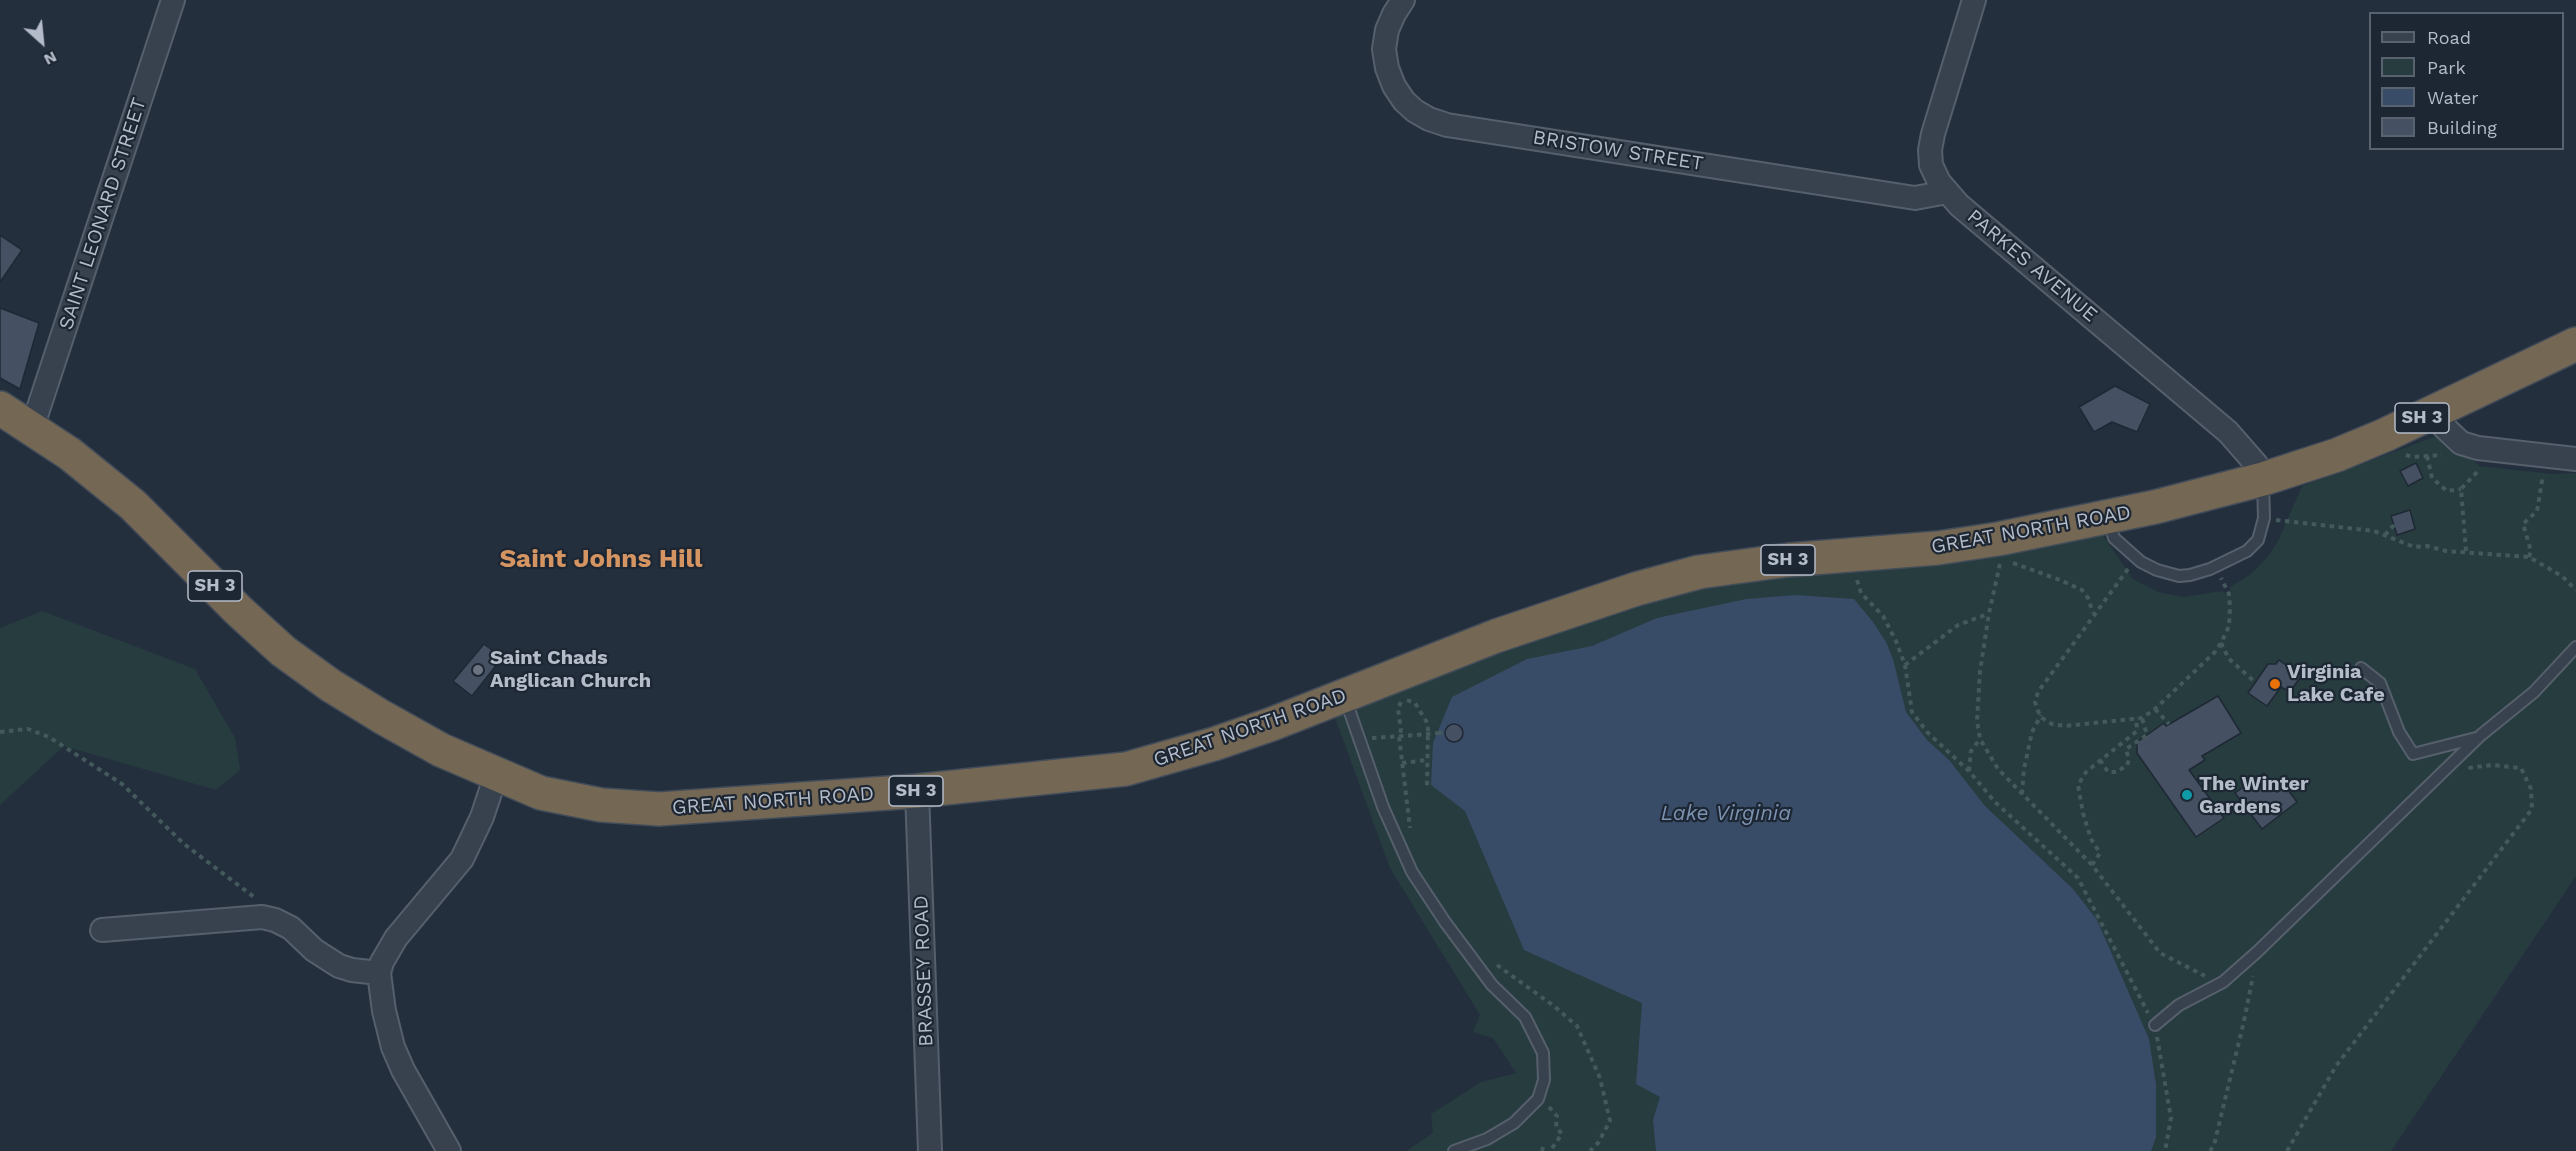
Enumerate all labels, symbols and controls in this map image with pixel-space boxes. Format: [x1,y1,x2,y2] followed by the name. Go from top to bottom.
[12,12,72,72] north arrow
[2369,12,2564,150] legend
[2427,27,2471,48] text: Road
[41,47,60,70] text: N
[2427,57,2466,78] text: Park
[2427,87,2479,108] text: Water
[54,95,152,333] street label: SAINT LEONARD STREET
[2427,117,2497,138] text: Building
[1531,126,1705,176] street label: BRISTOW STREET
[1962,205,2102,327] street label: PARKES AVENUE
[2395,403,2449,433] road number: SH 3
[1929,501,2133,559] street label: GREAT NORTH ROAD
[499,543,703,575] district label: Saint Johns Hill
[1761,545,1815,575] road number: SH 3
[188,571,242,601] road number: SH 3
[490,646,651,693] place label: Saint Chads Anglican Church
[2287,660,2385,707] place label: Virginia Lake Cafe
[471,663,485,677] marker: Saint Chads Anglican Church
[2268,677,2282,691] marker: Virginia Lake Cafe
[1150,684,1350,772] street label: GREAT NORTH ROAD
[2199,772,2309,819] place label: The Winter Gardens
[889,776,943,806] road number: SH 3
[671,782,875,820] street label: GREAT NORTH ROAD
[2180,788,2194,802] marker: The Winter Gardens
[1661,801,1791,827] water label: Lake Virginia
[909,895,939,1047] street label: BRASSEY ROAD

